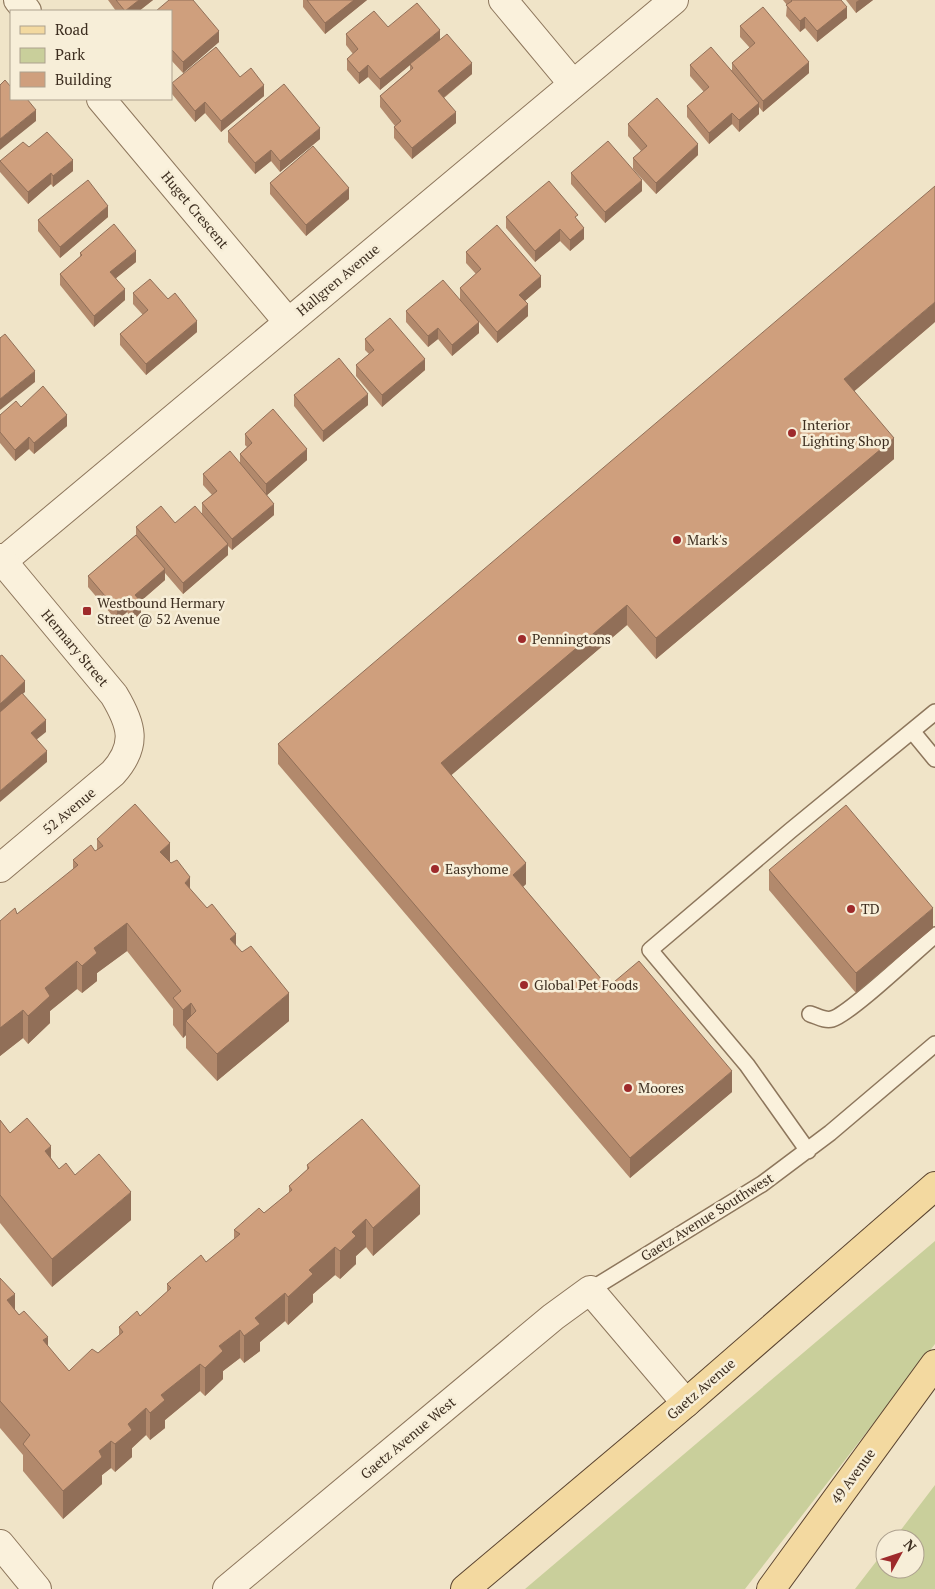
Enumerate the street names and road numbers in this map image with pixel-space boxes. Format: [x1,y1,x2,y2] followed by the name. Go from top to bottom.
[157,167,234,253] street label: Huget Crescent
[292,239,383,320] street label: Hallgren Avenue
[38,605,114,691] street label: Hermary Street
[38,783,99,838] street label: 52 Avenue
[637,1168,777,1265] street label: Gaetz Avenue Southwest
[662,1354,739,1424] street label: Gaetz Avenue
[356,1392,460,1483] street label: Gaetz Avenue West
[826,1444,879,1507] street label: 49 Avenue

